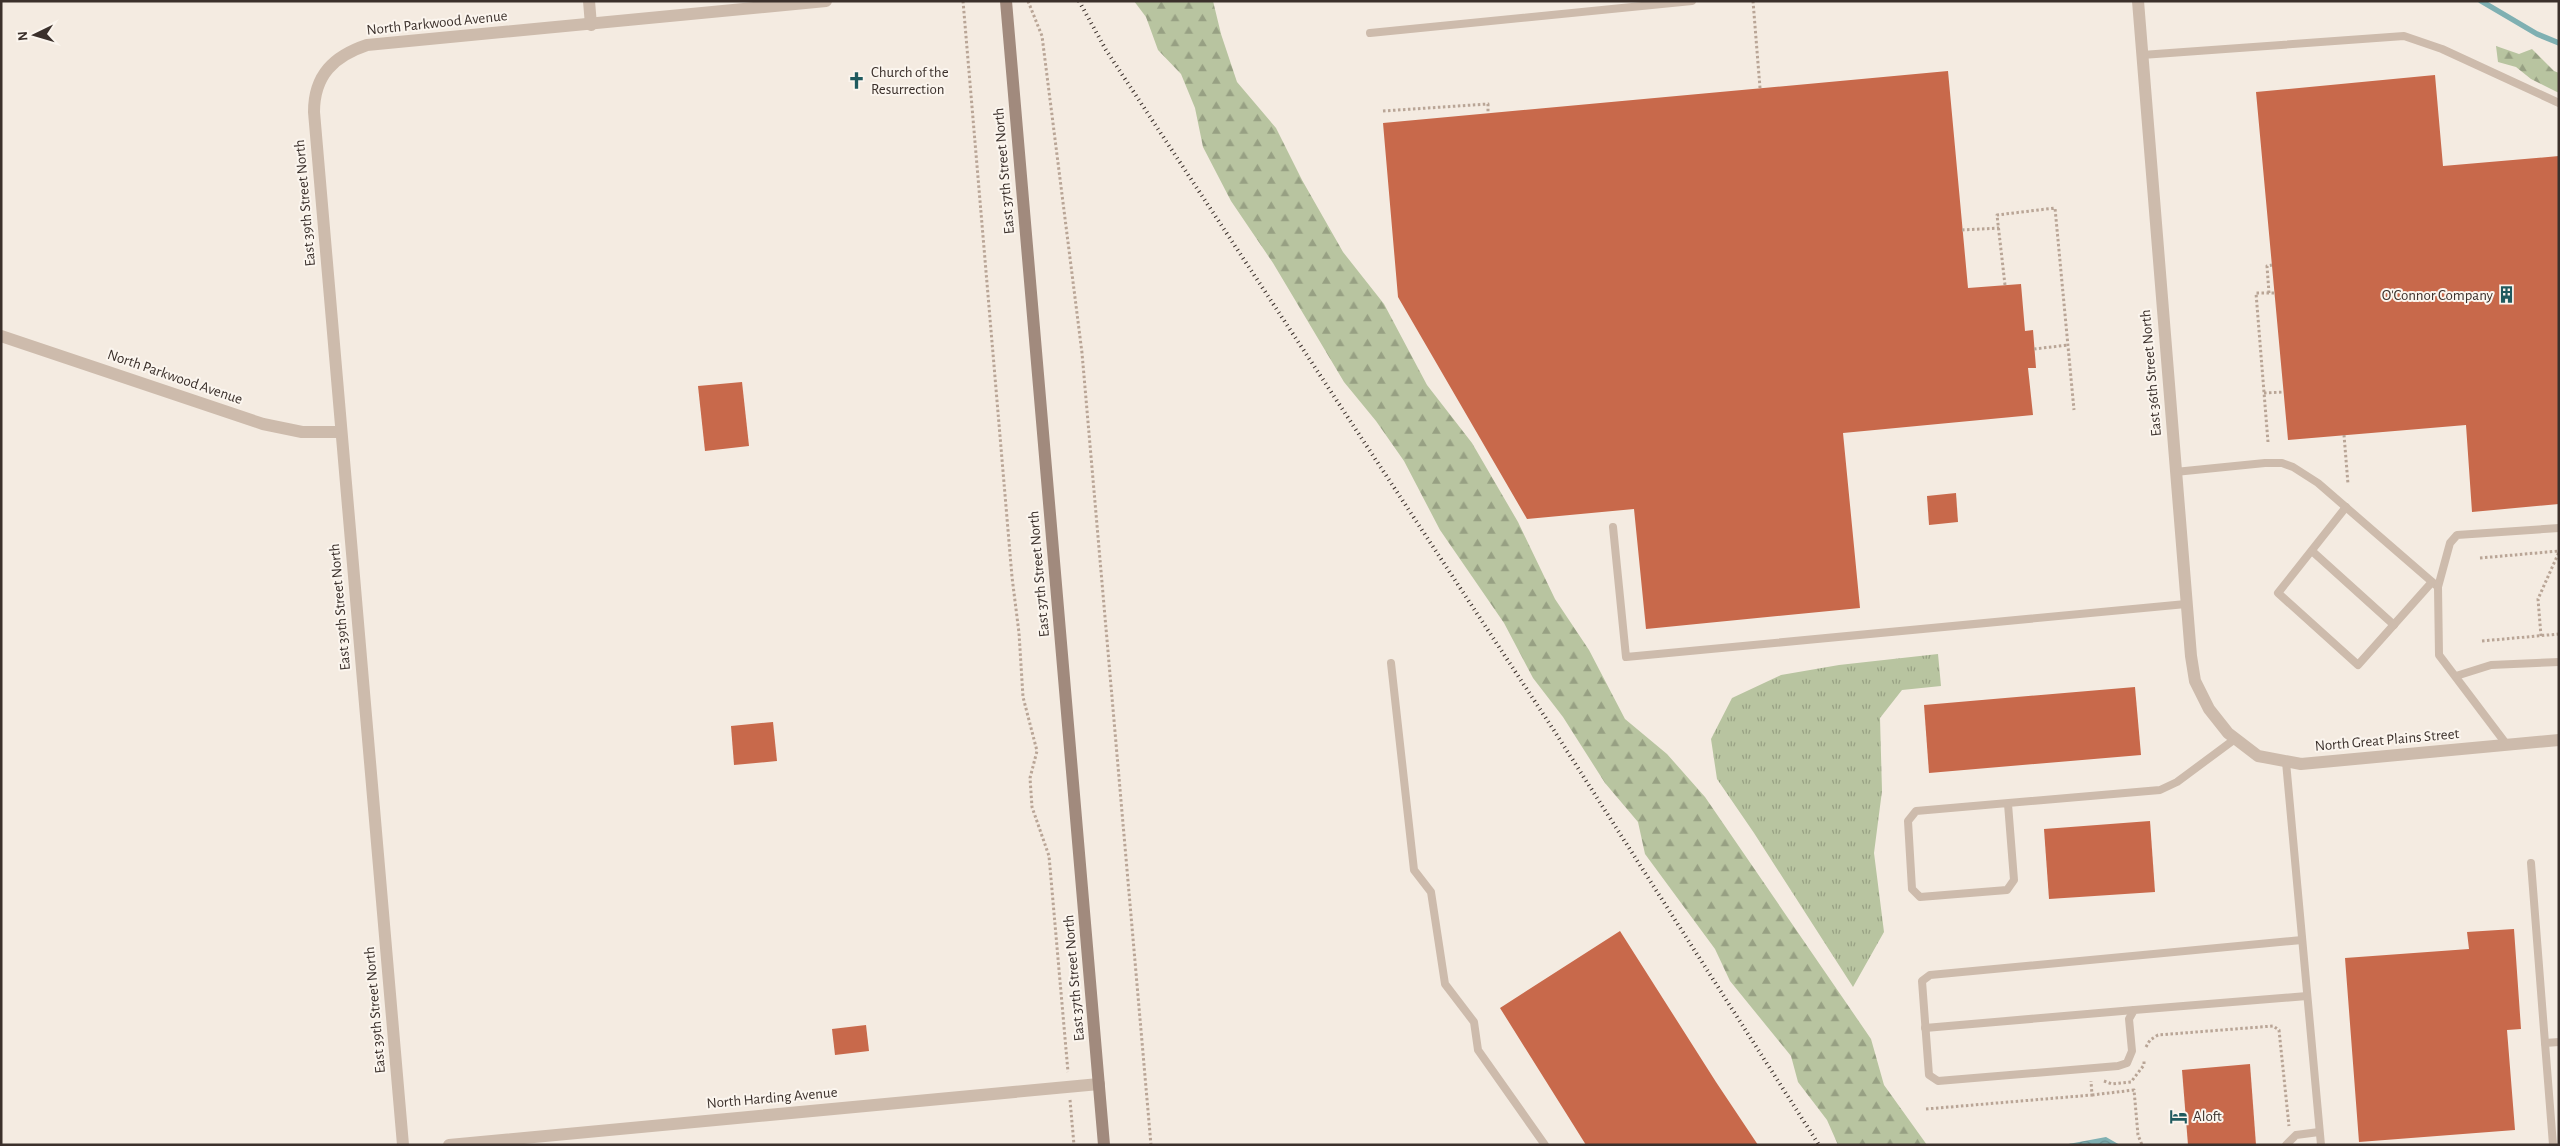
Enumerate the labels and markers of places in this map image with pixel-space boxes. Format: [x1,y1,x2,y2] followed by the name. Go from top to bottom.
[871,65,949,97] place label: Church of the Resurrection
[847,71,867,91] church icon: Church of the Resurrection
[2497,285,2517,305] building icon: O'Connor Company
[2382,288,2494,303] place label: O'Connor Company
[2169,1106,2189,1126] hotel icon: Aloft
[2193,1109,2222,1124] place label: Aloft

